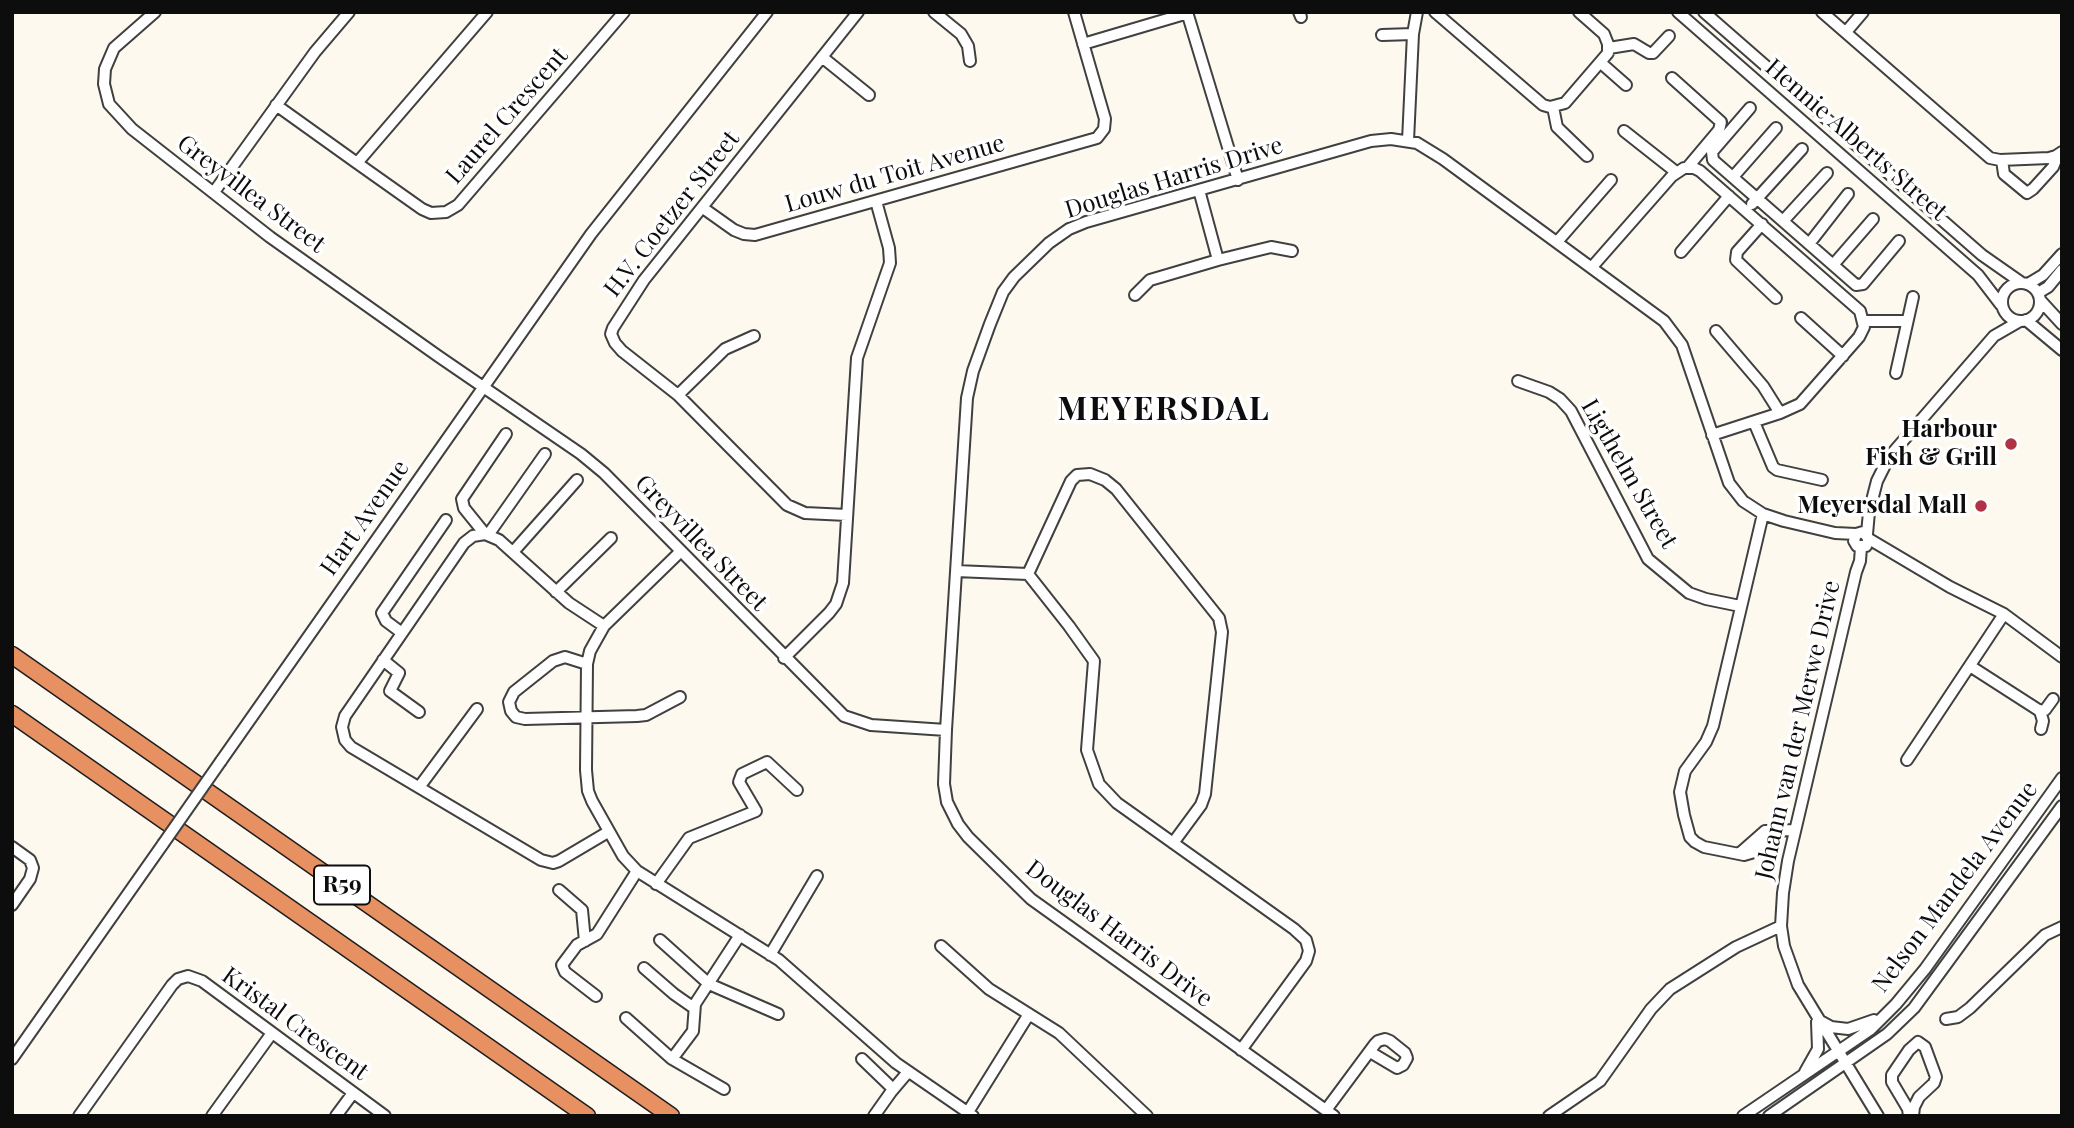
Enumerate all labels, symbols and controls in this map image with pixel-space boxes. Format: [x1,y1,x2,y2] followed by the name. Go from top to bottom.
[440,42,574,190] street label: Laurel Crescent
[1759,53,1953,227] street label: Hennie Alberts Street
[598,125,746,303] street label: H.V. Coetzer Street
[171,129,331,259] street label: Greyvillea Street
[782,129,1008,219] street label: Louw du Toit Avenue
[1062,131,1286,225] street label: Douglas Harris Drive
[1059,391,1269,429] district label: MEYERSDAL
[1575,394,1683,554] street label: Ligthelm Street
[1865,416,1997,472] place label: Harbour Fish & Grill
[2003,436,2019,452] marker: Harbour Fish & Grill
[315,455,415,581] street label: Hart Avenue
[629,469,773,617] street label: Greyvillea Street
[1798,492,1967,520] place label: Meyersdal Mall
[1973,498,1989,514] marker: Meyersdal Mall
[1750,578,1846,882] street label: Johann van der Merwe Drive
[1866,776,2044,998] street label: Nelson Mandela Avenue
[1020,854,1218,1014] street label: Douglas Harris Drive
[314,866,370,904] road number: R59
[216,961,374,1087] street label: Kristal Crescent

